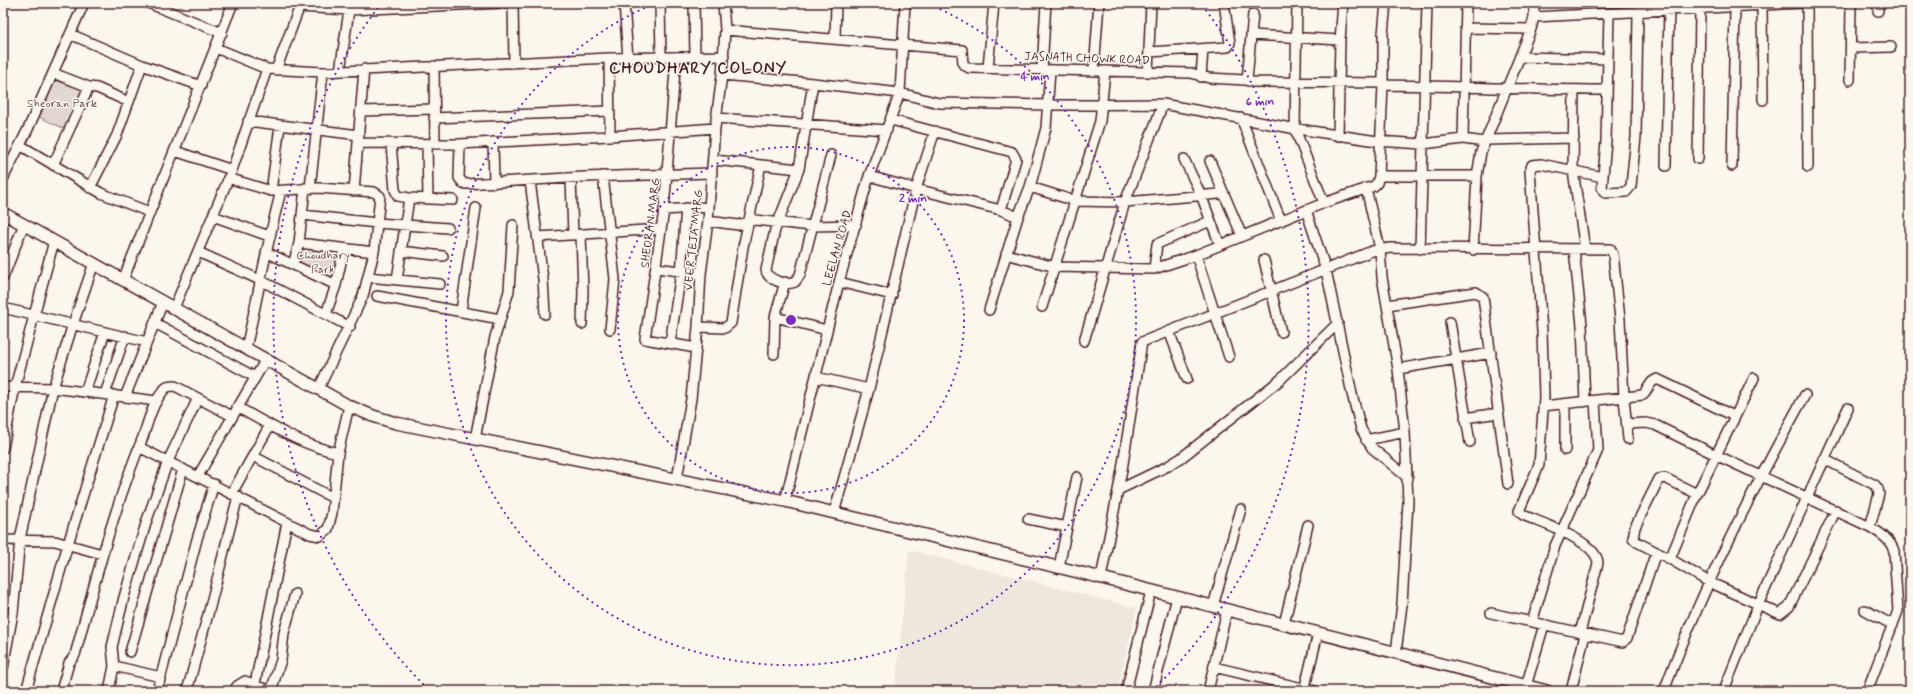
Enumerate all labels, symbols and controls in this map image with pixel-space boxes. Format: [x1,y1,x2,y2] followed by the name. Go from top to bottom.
[1024,49,1150,69] street label: JASNATH CHOWK ROAD
[609,58,787,79] district label: CHOUDHARY COLONY
[1020,69,1050,85] text: 4 min
[1246,94,1274,110] text: 6 min
[27,96,97,112] park label: Sheoran Park
[638,177,664,269] street label: SHEORAN MARG
[681,189,707,291] street label: VEER TEJA MARG
[899,191,927,207] text: 2 min
[819,208,857,288] street label: LEELAN ROAD
[296,248,350,278] park label: Choudhary Park
[784,313,798,327] centre of rings

